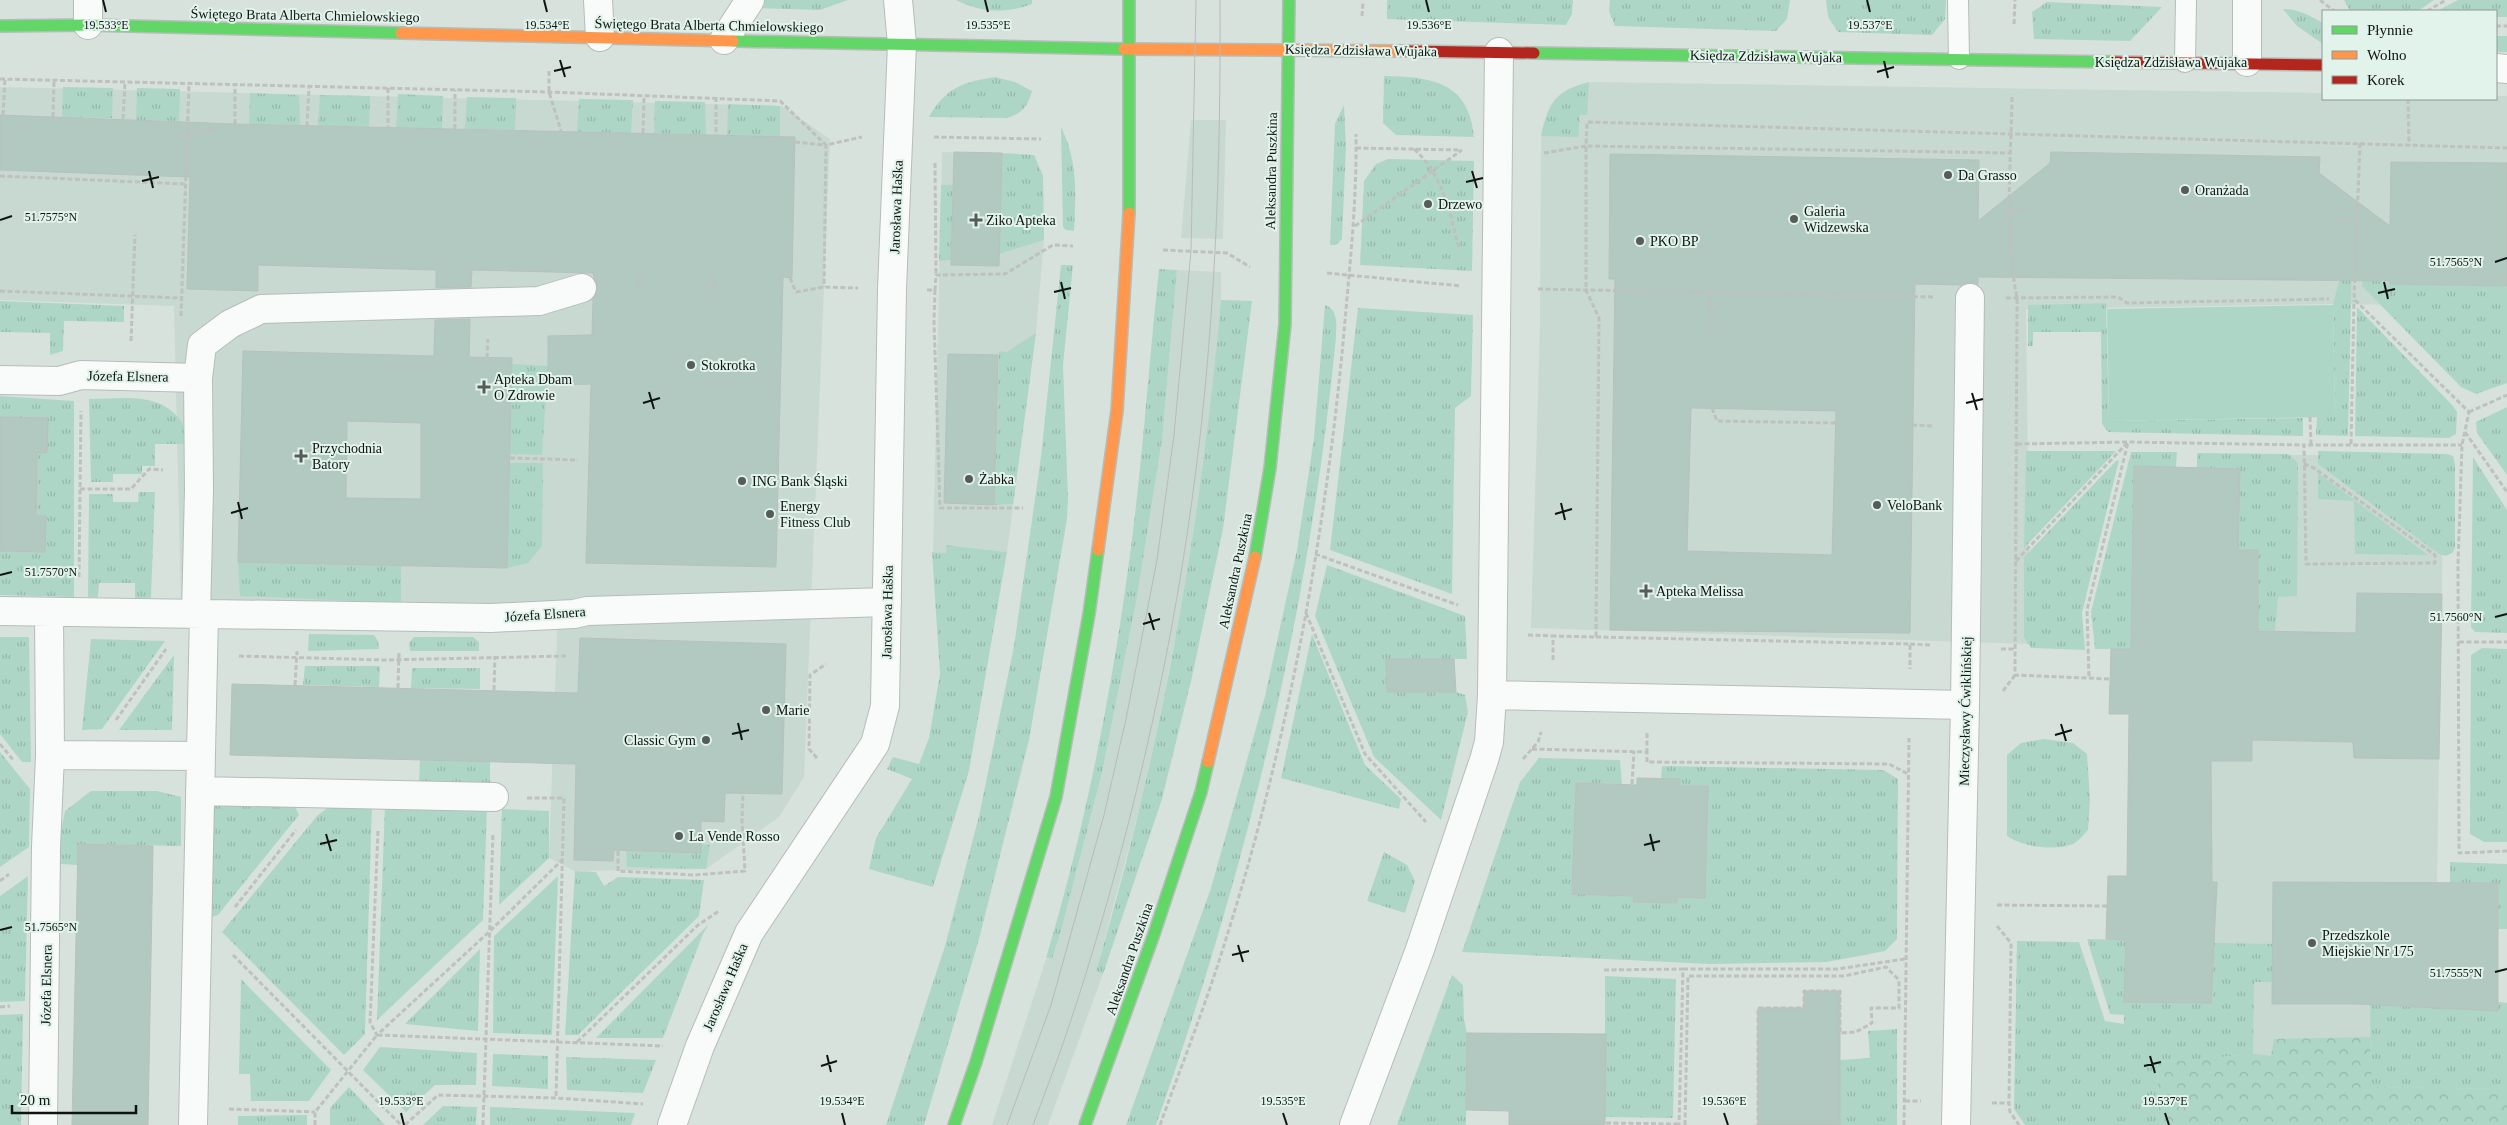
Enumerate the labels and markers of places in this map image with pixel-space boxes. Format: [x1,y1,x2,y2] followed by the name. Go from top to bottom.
[1958,168,2017,183] place label: Da Grasso
[1942,169,1954,181] marker: Da Grasso
[2195,183,2249,198] place label: Oranżada
[2179,184,2191,196] marker: Oranżada
[1438,197,1482,212] place label: Drzewo
[1422,198,1434,210] marker: Drzewo
[1804,204,1870,235] place label: Galeria Widzewska
[986,213,1056,228] place label: Ziko Apteka
[1788,213,1800,225] marker: Galeria Widzewska
[970,214,982,226] marker: Ziko Apteka
[1650,234,1699,249] place label: PKO BP
[1634,235,1646,247] marker: PKO BP
[701,358,756,373] place label: Stokrotka
[685,359,697,371] marker: Stokrotka
[494,372,572,403] place label: Apteka Dbam O Zdrowie
[478,381,490,393] marker: Apteka Dbam O Zdrowie
[312,441,383,472] place label: Przychodnia Batory
[294,449,308,463] marker: Przychodnia Batory
[979,472,1015,487] place label: Żabka
[752,473,848,489] place label: ING Bank Śląski
[963,473,975,485] marker: Żabka
[736,475,748,487] marker: ING Bank Śląski
[1887,498,1942,513] place label: VeloBank
[780,499,850,530] place label: Energy Fitness Club
[1871,499,1883,511] marker: VeloBank
[764,508,776,520] marker: Energy Fitness Club
[1656,584,1744,599] place label: Apteka Melissa
[1640,585,1652,597] marker: Apteka Melissa
[776,703,809,718] place label: Marie
[760,704,772,716] marker: Marie
[624,733,696,748] place label: Classic Gym
[700,734,712,746] marker: Classic Gym
[689,829,780,844] place label: La Vende Rosso
[673,830,685,842] marker: La Vende Rosso
[2322,928,2414,959] place label: Przedszkole Miejskie Nr 175
[2306,937,2318,949] marker: Przedszkole Miejskie Nr 175

